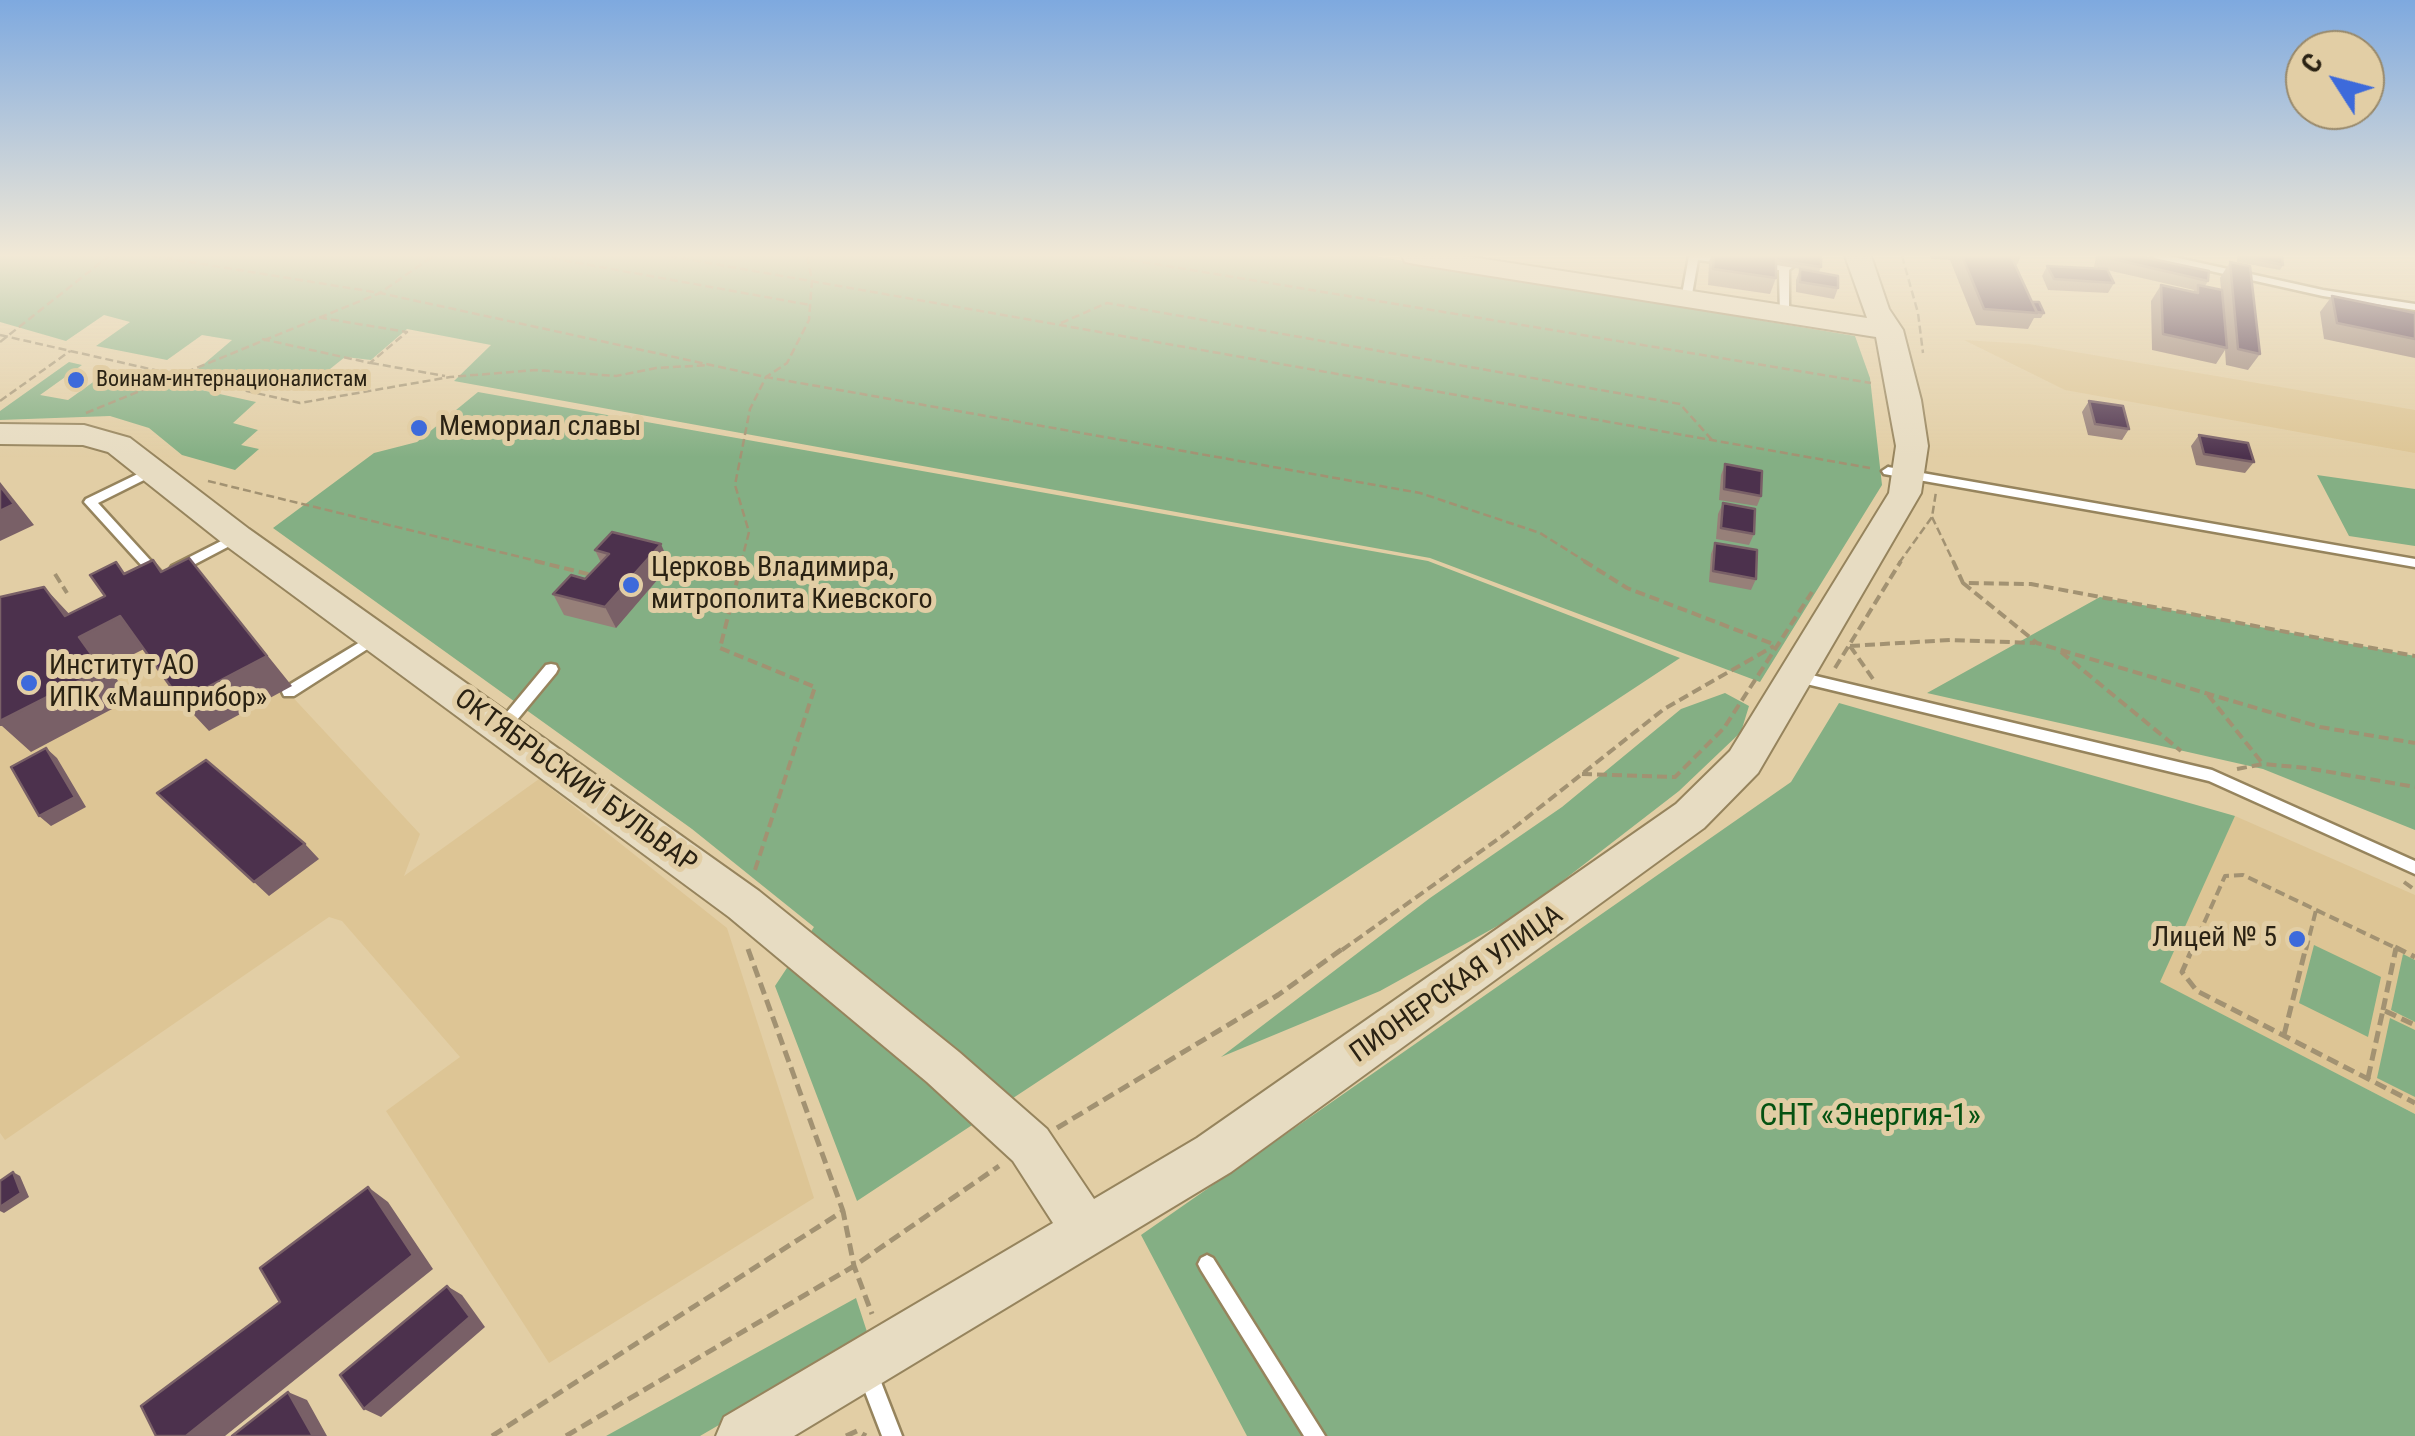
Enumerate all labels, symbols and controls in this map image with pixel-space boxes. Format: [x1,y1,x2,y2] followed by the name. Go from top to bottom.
[2285,30,2385,130] north arrow
[2294,47,2330,79] text: С
[96,367,367,393] place label: Воинам-интернационалистам
[65,369,87,391] marker: Воинам-интернационалистам
[439,411,641,445] place label: Мемориал славы
[408,417,430,439] marker: Мемориал славы
[651,552,932,618] place label: Церковь Владимира, митрополита Киевского
[620,574,642,596] marker: Церковь Владимира, митрополита Киевского
[49,650,267,716] place label: Институт АО ИПК «Машприбор»
[18,672,40,694] marker: Институт АО ИПК «Машприбор»
[447,683,703,881] street label: ОКТЯБРЬСКИЙ БУЛЬВАР
[1344,899,1570,1071] street label: ПИОНЕРСКАЯ УЛИЦА
[2152,922,2277,956] place label: Лицей № 5
[2286,928,2308,950] marker: Лицей № 5
[1759,1098,1981,1136] park label: СНТ «Энергия-1»

